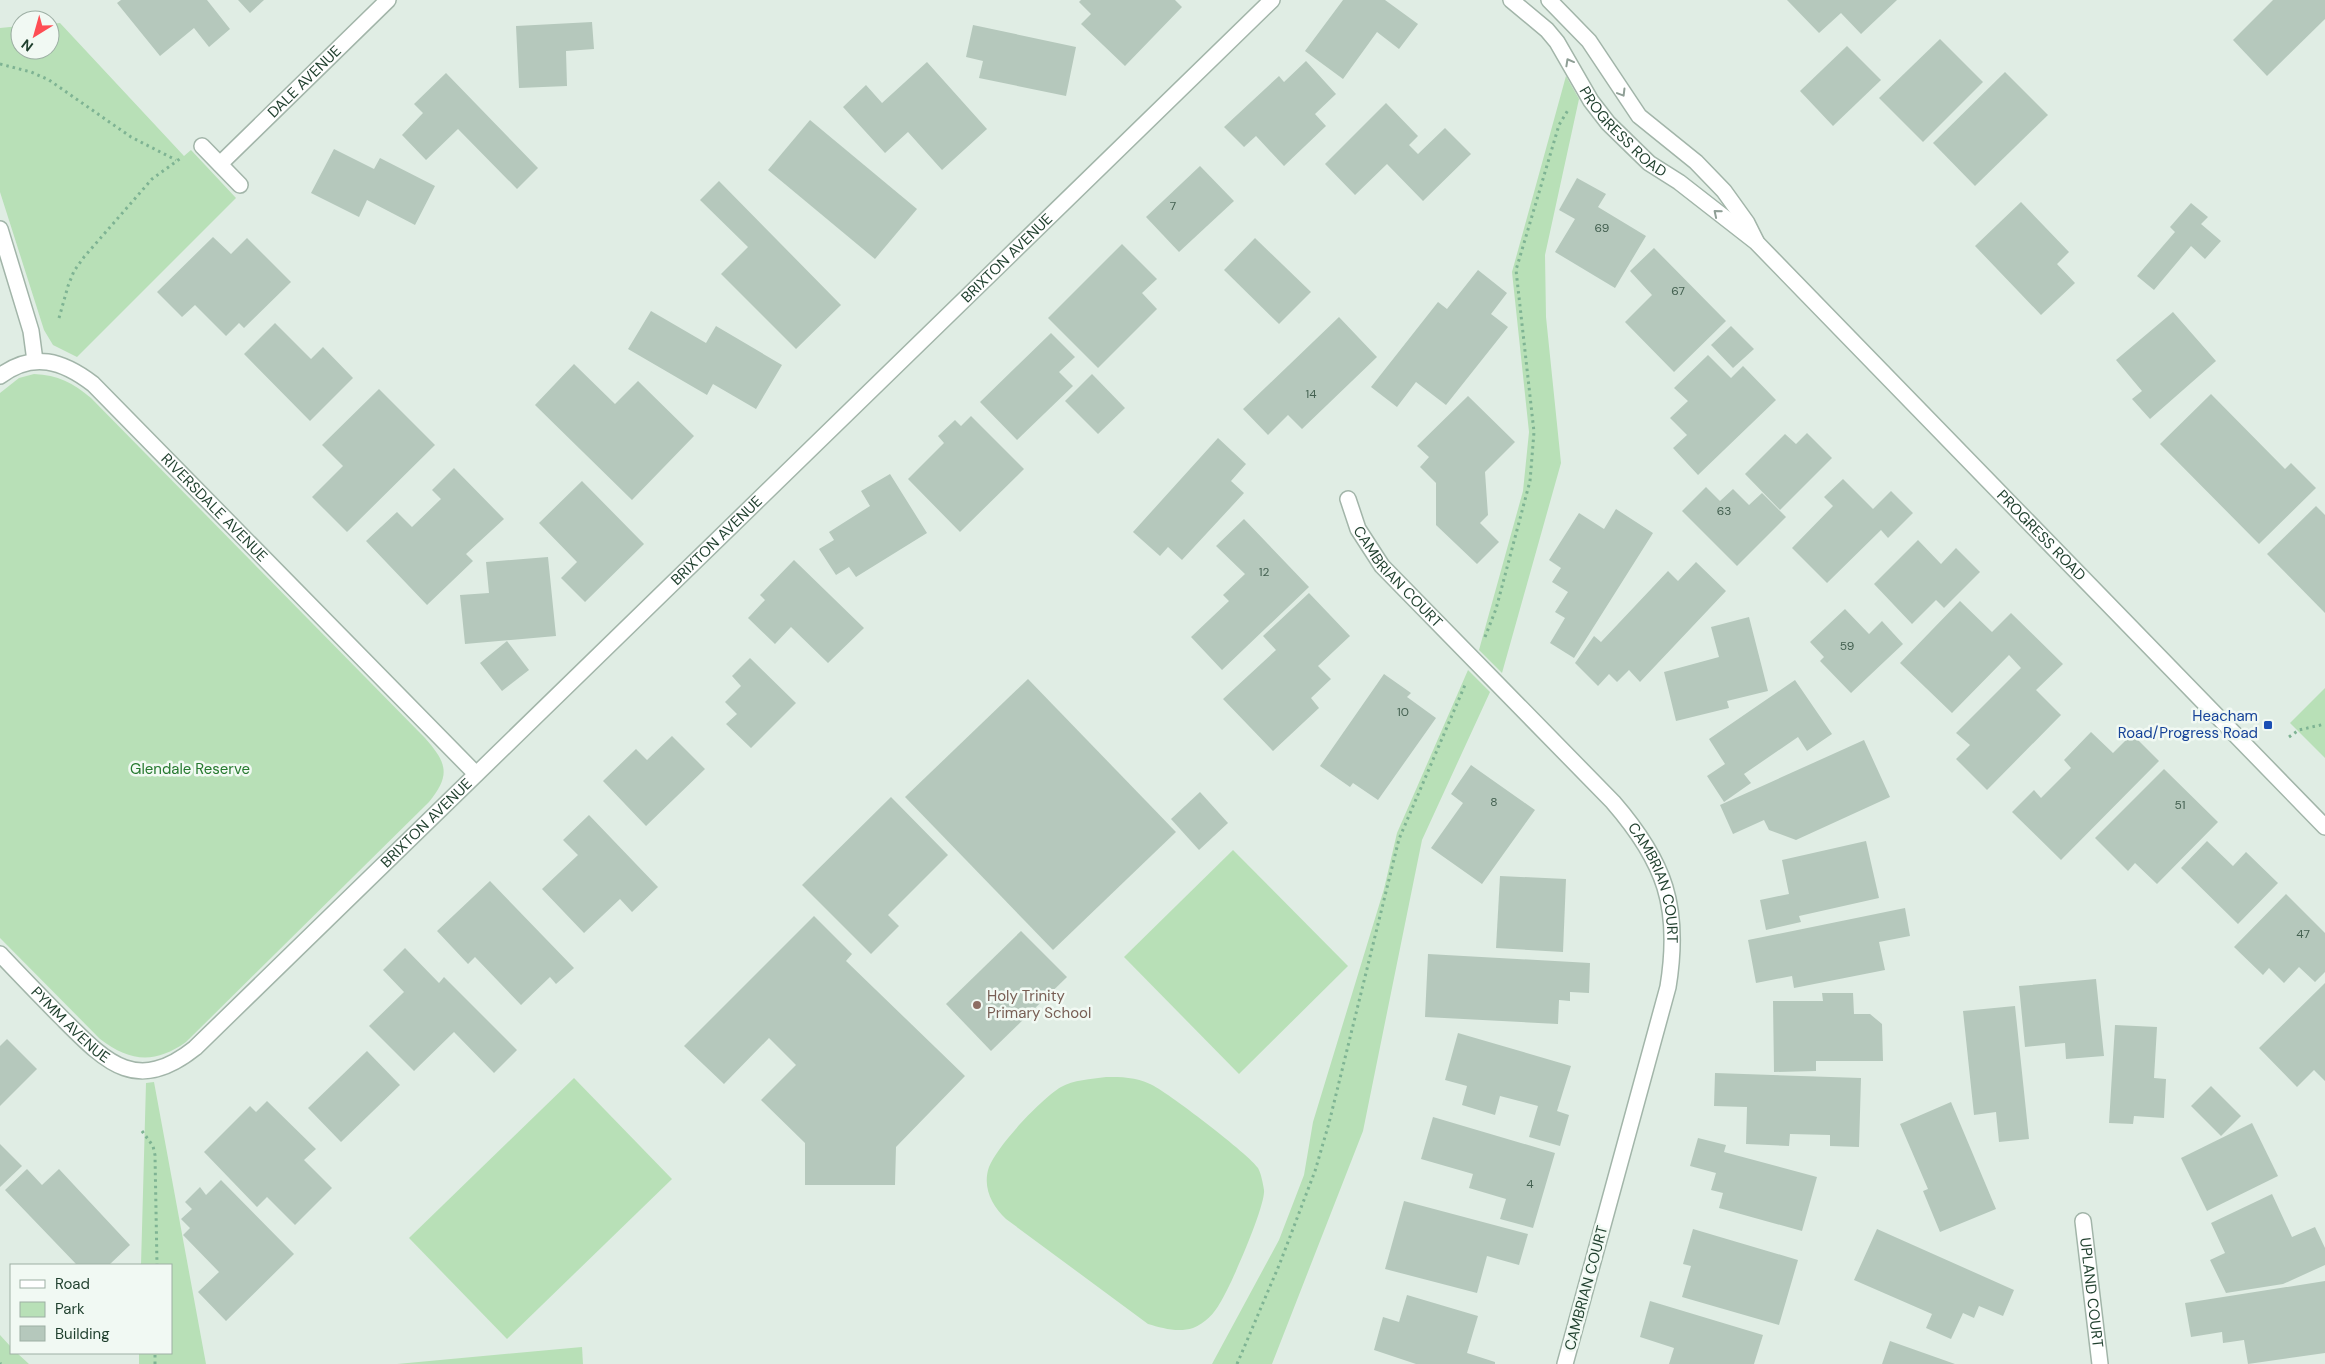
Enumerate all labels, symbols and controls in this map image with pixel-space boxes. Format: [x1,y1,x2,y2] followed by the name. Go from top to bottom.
[10,10,60,60] north arrow
[18,35,37,56] text: N
[263,41,346,122] street label: DALE AVENUE
[1565,58,1575,67] one-way arrow
[1575,83,1670,182] street label: PROGRESS ROAD
[1616,87,1626,96] one-way arrow
[1170,198,1176,214] house number: 7
[957,209,1057,307] street label: BRIXTON AVENUE
[1714,210,1723,219] one-way arrow
[1595,220,1609,236] house number: 69
[1671,283,1685,299] house number: 67
[1305,386,1317,402] house number: 14
[157,449,272,566] street label: RIVERSDALE AVENUE
[1992,486,2090,585] street label: PROGRESS ROAD
[667,491,767,590] street label: BRIXTON AVENUE
[1717,503,1731,519] house number: 63
[1349,522,1447,632] street label: CAMBRIAN COURT
[1259,564,1269,580] house number: 12
[1840,638,1854,654] house number: 59
[1397,704,1409,720] house number: 10
[2118,706,2258,743] place label: Heacham Road/Progress Road
[2262,719,2274,731] marker: Heacham Road/Progress Road
[130,759,250,779] park label: Glendale Reserve
[376,774,476,872] street label: BRIXTON AVENUE
[1490,794,1498,810] house number: 8
[2174,797,2186,813] house number: 51
[1623,818,1682,943] street label: CAMBRIAN COURT
[2296,926,2310,942] house number: 47
[27,982,114,1068] street label: PYMM AVENUE
[987,986,1091,1023] place label: Holy Trinity Primary School
[971,999,983,1011] marker: Holy Trinity Primary School
[1526,1176,1534,1192] house number: 4
[1560,1223,1612,1353] street label: CAMBRIAN COURT
[2075,1236,2108,1349] street label: UPLAND COURT
[10,1264,172,1354] legend
[55,1274,90,1294] text: Road
[55,1299,85,1319] text: Park
[55,1324,110,1344] text: Building

